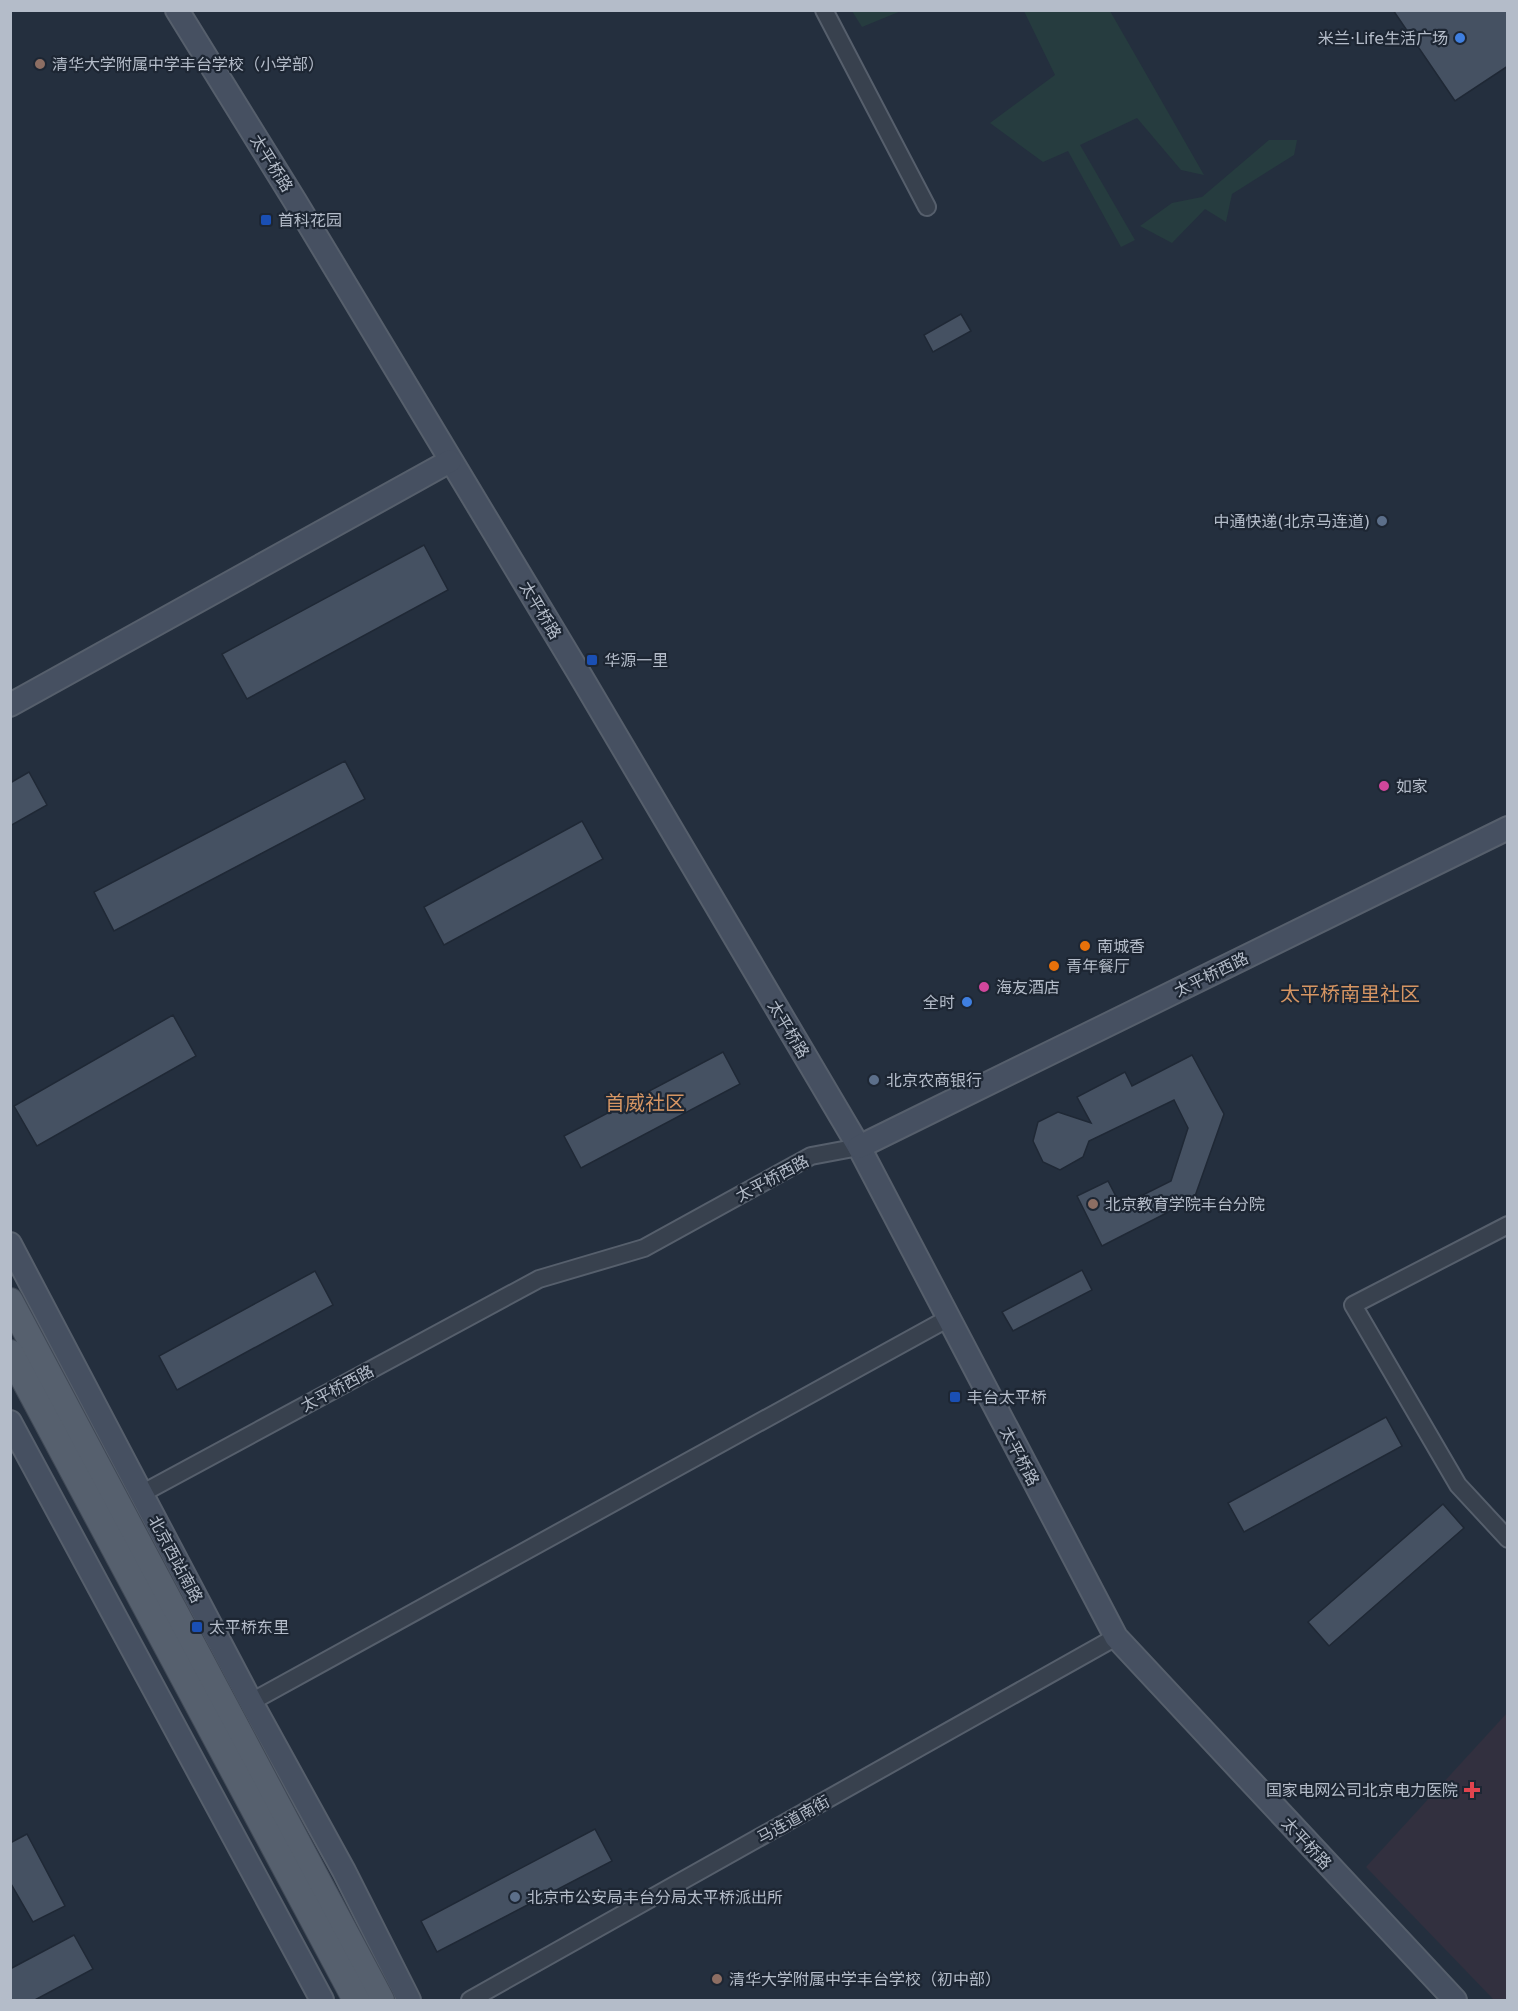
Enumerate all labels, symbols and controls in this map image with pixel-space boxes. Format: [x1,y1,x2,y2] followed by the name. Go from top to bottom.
[1318,29,1448,48] place label: 米兰·Life生活广场
[1453,31,1467,45] marker: 米兰·Life生活广场
[52,55,324,74] place label: 清华大学附属中学丰台学校（小学部）
[33,57,47,71] marker: 清华大学附属中学丰台学校（小学部）
[247,131,297,195] street label: 太平桥路
[278,211,342,230] place label: 首科花园
[259,213,273,227] marker: 首科花园
[1214,512,1370,531] place label: 中通快递(北京马连道)
[1375,514,1389,528] marker: 中通快递(北京马连道)
[516,578,565,643] street label: 太平桥路
[604,651,668,670] place label: 华源一里
[585,653,599,667] marker: 华源一里
[1396,777,1428,796] place label: 如家
[1377,779,1391,793] marker: 如家
[1097,937,1145,956] place label: 南城香
[1078,939,1092,953] marker: 南城香
[1171,948,1251,1001] street label: 太平桥西路
[1066,957,1130,976] place label: 青年餐厅
[1047,959,1061,973] marker: 青年餐厅
[996,978,1060,997] place label: 海友酒店
[977,980,991,994] marker: 海友酒店
[1280,982,1420,1006] district label: 太平桥南里社区
[923,993,955,1012] place label: 全时
[960,995,974,1009] marker: 全时
[764,997,813,1062] street label: 太平桥路
[886,1071,982,1090] place label: 北京农商银行
[867,1073,881,1087] marker: 北京农商银行
[605,1091,685,1115] district label: 首威社区
[732,1151,812,1206] street label: 太平桥西路
[1105,1195,1265,1214] place label: 北京教育学院丰台分院
[1086,1197,1100,1211] marker: 北京教育学院丰台分院
[297,1361,377,1416] street label: 太平桥西路
[967,1388,1047,1407] place label: 丰台太平桥
[948,1390,962,1404] marker: 丰台太平桥
[996,1424,1043,1489] street label: 太平桥路
[145,1512,206,1606] street label: 北京西站南路
[209,1618,289,1637] place label: 太平桥东里
[190,1620,204,1634] marker: 太平桥东里
[1266,1781,1458,1800] place label: 国家电网公司北京电力医院
[1463,1781,1481,1799] marker: 国家电网公司北京电力医院
[754,1792,833,1847] street label: 马连道南街
[1278,1813,1335,1873] street label: 太平桥路
[527,1888,783,1907] place label: 北京市公安局丰台分局太平桥派出所
[508,1890,522,1904] marker: 北京市公安局丰台分局太平桥派出所
[729,1970,1001,1989] place label: 清华大学附属中学丰台学校（初中部）
[710,1972,724,1986] marker: 清华大学附属中学丰台学校（初中部）

